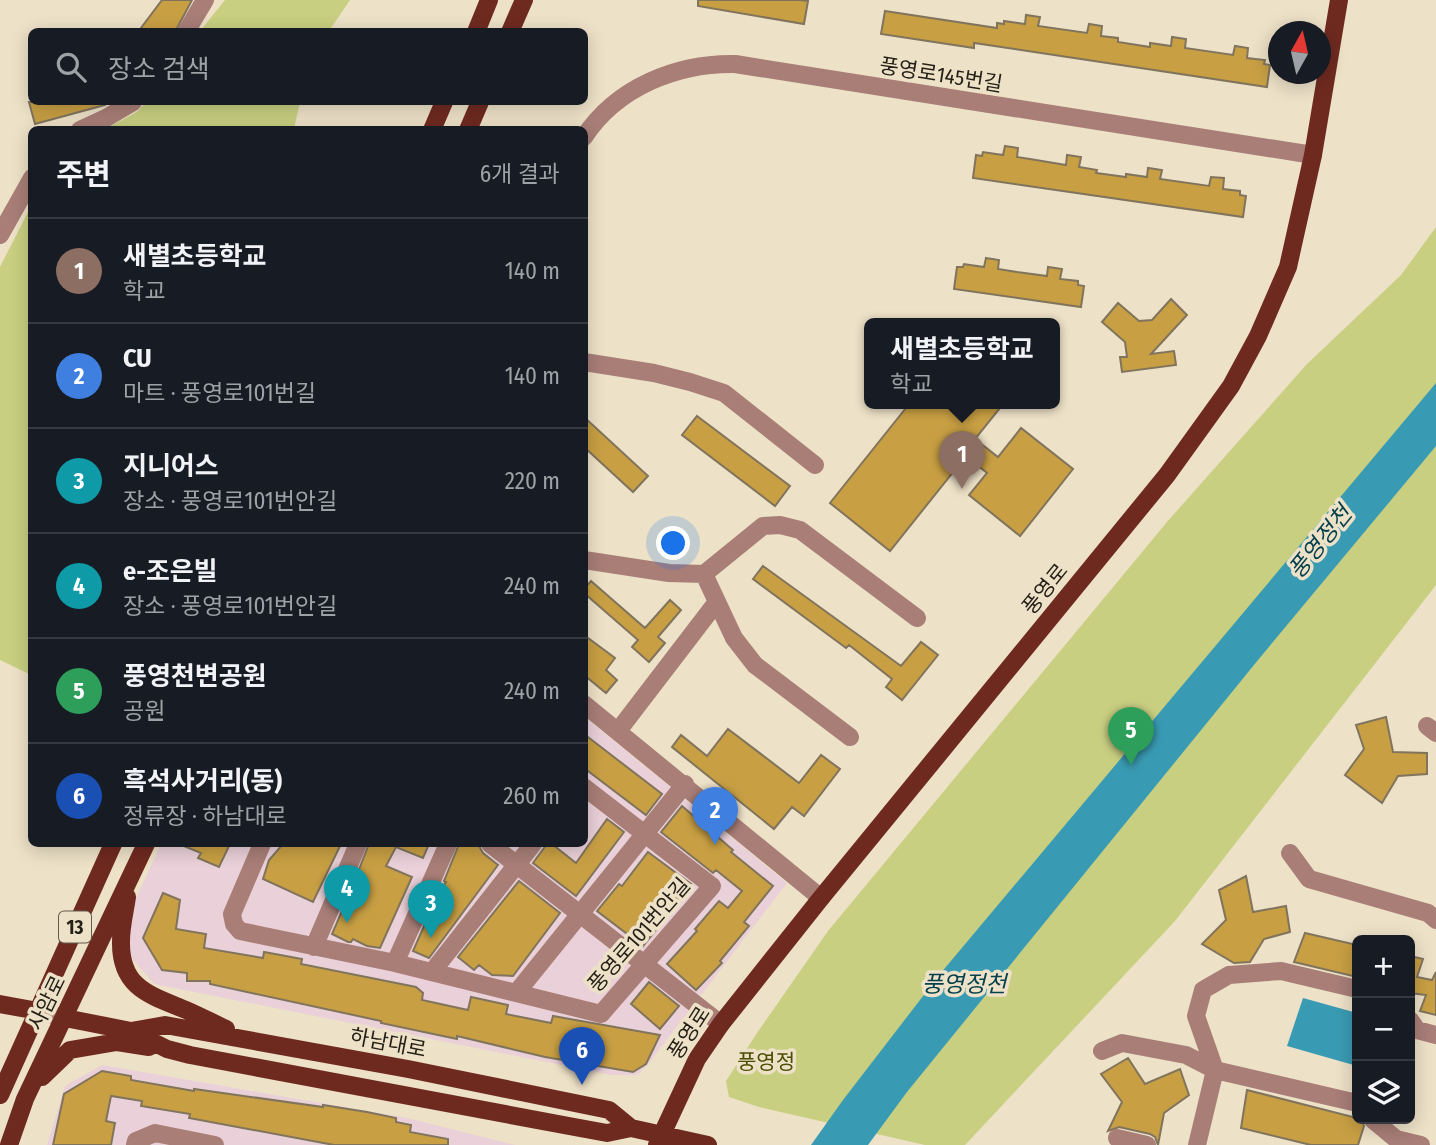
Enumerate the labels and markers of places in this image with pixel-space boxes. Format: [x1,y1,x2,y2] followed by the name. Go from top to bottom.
[939,431,985,489] pin: 1
[1108,707,1154,765] pin: 5
[692,787,738,845] pin: 2
[324,865,370,923] pin: 4
[408,880,454,938] pin: 3
[559,1027,605,1085] pin: 6

